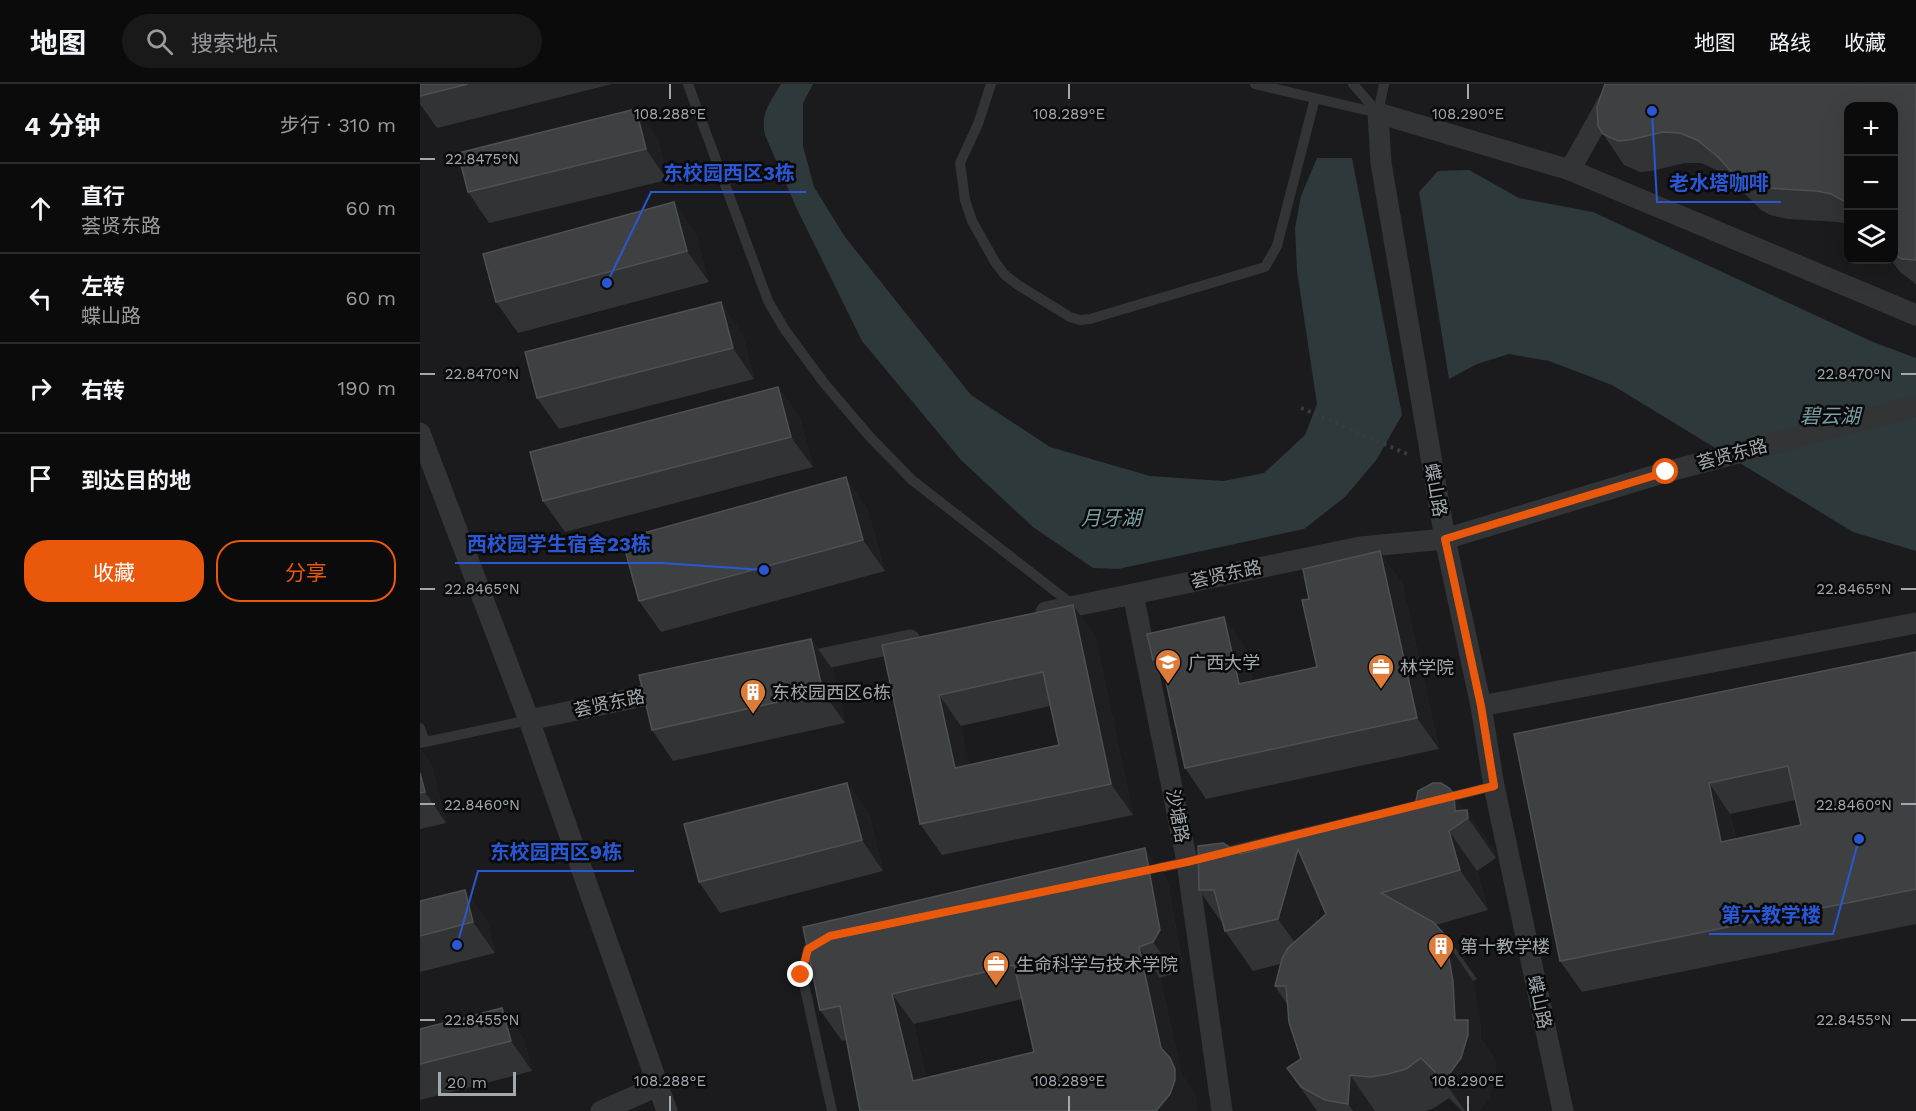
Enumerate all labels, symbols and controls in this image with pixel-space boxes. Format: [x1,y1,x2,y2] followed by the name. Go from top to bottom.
[122,14,542,68] search box
[143,25,176,58] icon: search
[30,27,86,60] text: 地图
[1694,30,1736,55] text: 地图
[1769,30,1811,55] text: 路线
[1844,30,1886,55] text: 收藏
[191,31,279,56] text: 搜索地点
[1844,102,1898,264] map controls
[1844,102,1898,156] button: +
[634,105,706,123] text: 108.288°E
[1033,105,1105,123] text: 108.289°E
[1432,105,1504,123] text: 108.290°E
[24,111,100,141] text: 4 分钟
[280,113,396,137] text: 步行 · 310 m
[445,150,519,168] text: 22.8475°N
[651,154,806,192] callout: 东校园西区3栋
[1844,156,1898,210] button: −
[663,161,795,185] text: 东校园西区3栋
[1657,164,1781,202] callout: 老水塔咖啡
[1669,171,1769,195] text: 老水塔咖啡
[81,184,125,209] text: 直行
[24,192,57,225] icon: ahead
[346,196,396,220] text: 60 m
[1844,210,1898,264] button: layers
[81,214,161,238] text: 荟贤东路
[81,274,125,299] text: 左转
[24,282,57,315] icon: left
[346,286,396,310] text: 60 m
[81,304,141,328] text: 蝶山路
[445,365,519,383] text: 22.8470°N
[1817,365,1891,383] text: 22.8470°N
[24,372,57,405] icon: right
[338,376,396,400] text: 190 m
[81,378,125,403] text: 右转
[1800,404,1863,428] water label: 碧云湖
[1695,435,1769,473] street label: 荟贤东路
[1652,458,1678,484] route start
[24,462,57,495] icon: arrive
[1421,462,1451,518] street label: 蝶山路
[81,468,191,493] text: 到达目的地
[1081,506,1144,530] water label: 月牙湖
[455,525,662,563] callout: 西校园学生宿舍23栋
[467,532,651,556] text: 西校园学生宿舍23栋
[24,540,204,602] button: 收藏
[216,540,396,602] button: 分享
[1189,556,1263,592] street label: 荟贤东路
[444,580,520,598] text: 22.8465°N
[1816,580,1892,598] text: 22.8465°N
[1153,647,1183,685] school or university icon: 广西大学
[1188,652,1260,673] place label: 广西大学
[1366,652,1396,690] office icon: 林学院
[1400,657,1454,678] place label: 林学院
[738,677,768,715] building icon: 东校园西区6栋
[772,682,891,703] place label: 东校园西区6栋
[572,685,646,721] street label: 荟贤东路
[1163,787,1193,845] street label: 沙塘路
[444,796,520,814] text: 22.8460°N
[1816,796,1892,814] text: 22.8460°N
[478,833,634,871] callout: 东校园西区9栋
[490,840,622,864] text: 东校园西区9栋
[1709,896,1833,934] callout: 第六教学楼
[1721,903,1821,927] text: 第六教学楼
[1426,931,1456,969] building icon: 第十教学楼
[1460,936,1550,957] place label: 第十教学楼
[981,949,1011,987] office icon: 生命科学与技术学院
[1016,954,1178,975] place label: 生命科学与技术学院
[787,961,813,987] route end
[1524,973,1556,1031] street label: 蝶山路
[444,1011,520,1029] text: 22.8455°N
[1816,1011,1892,1029] text: 22.8455°N
[438,1069,516,1096] scale bar
[634,1072,706,1090] text: 108.288°E
[1033,1072,1105,1090] text: 108.289°E
[1432,1072,1504,1090] text: 108.290°E
[447,1073,487,1092] text: 20 m

